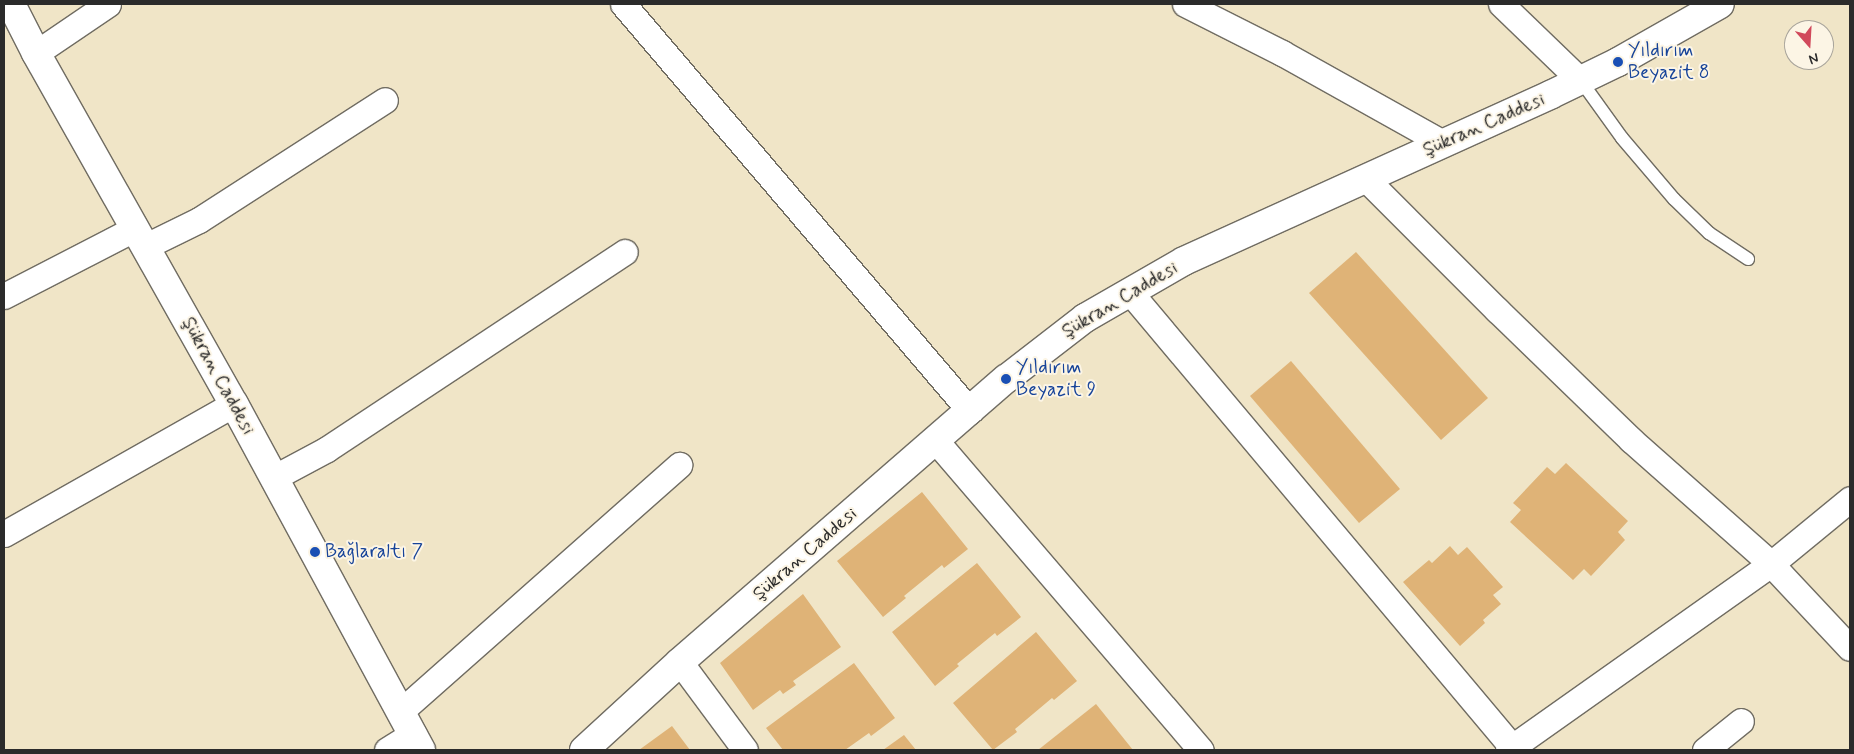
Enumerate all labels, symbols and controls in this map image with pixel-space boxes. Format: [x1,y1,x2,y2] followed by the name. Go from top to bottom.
[1784,20,1834,70] north arrow
[1628,40,1709,84] place label: Yıldırım Beyazit 8
[1806,48,1821,68] text: N
[1612,56,1624,68] marker: Yıldırım Beyazit 8
[1420,88,1548,162] street label: Şükran Caddesi
[1058,257,1182,343] street label: Şükran Caddesi
[176,313,260,439] street label: Şükran Caddesi
[1016,357,1096,401] place label: Yıldırım Beyazit 9
[1000,373,1012,385] marker: Yıldırım Beyazit 9
[748,502,862,606] street label: Şükran Caddesi
[325,541,423,563] place label: Bağlaraltı 7
[309,546,321,558] marker: Bağlaraltı 7

